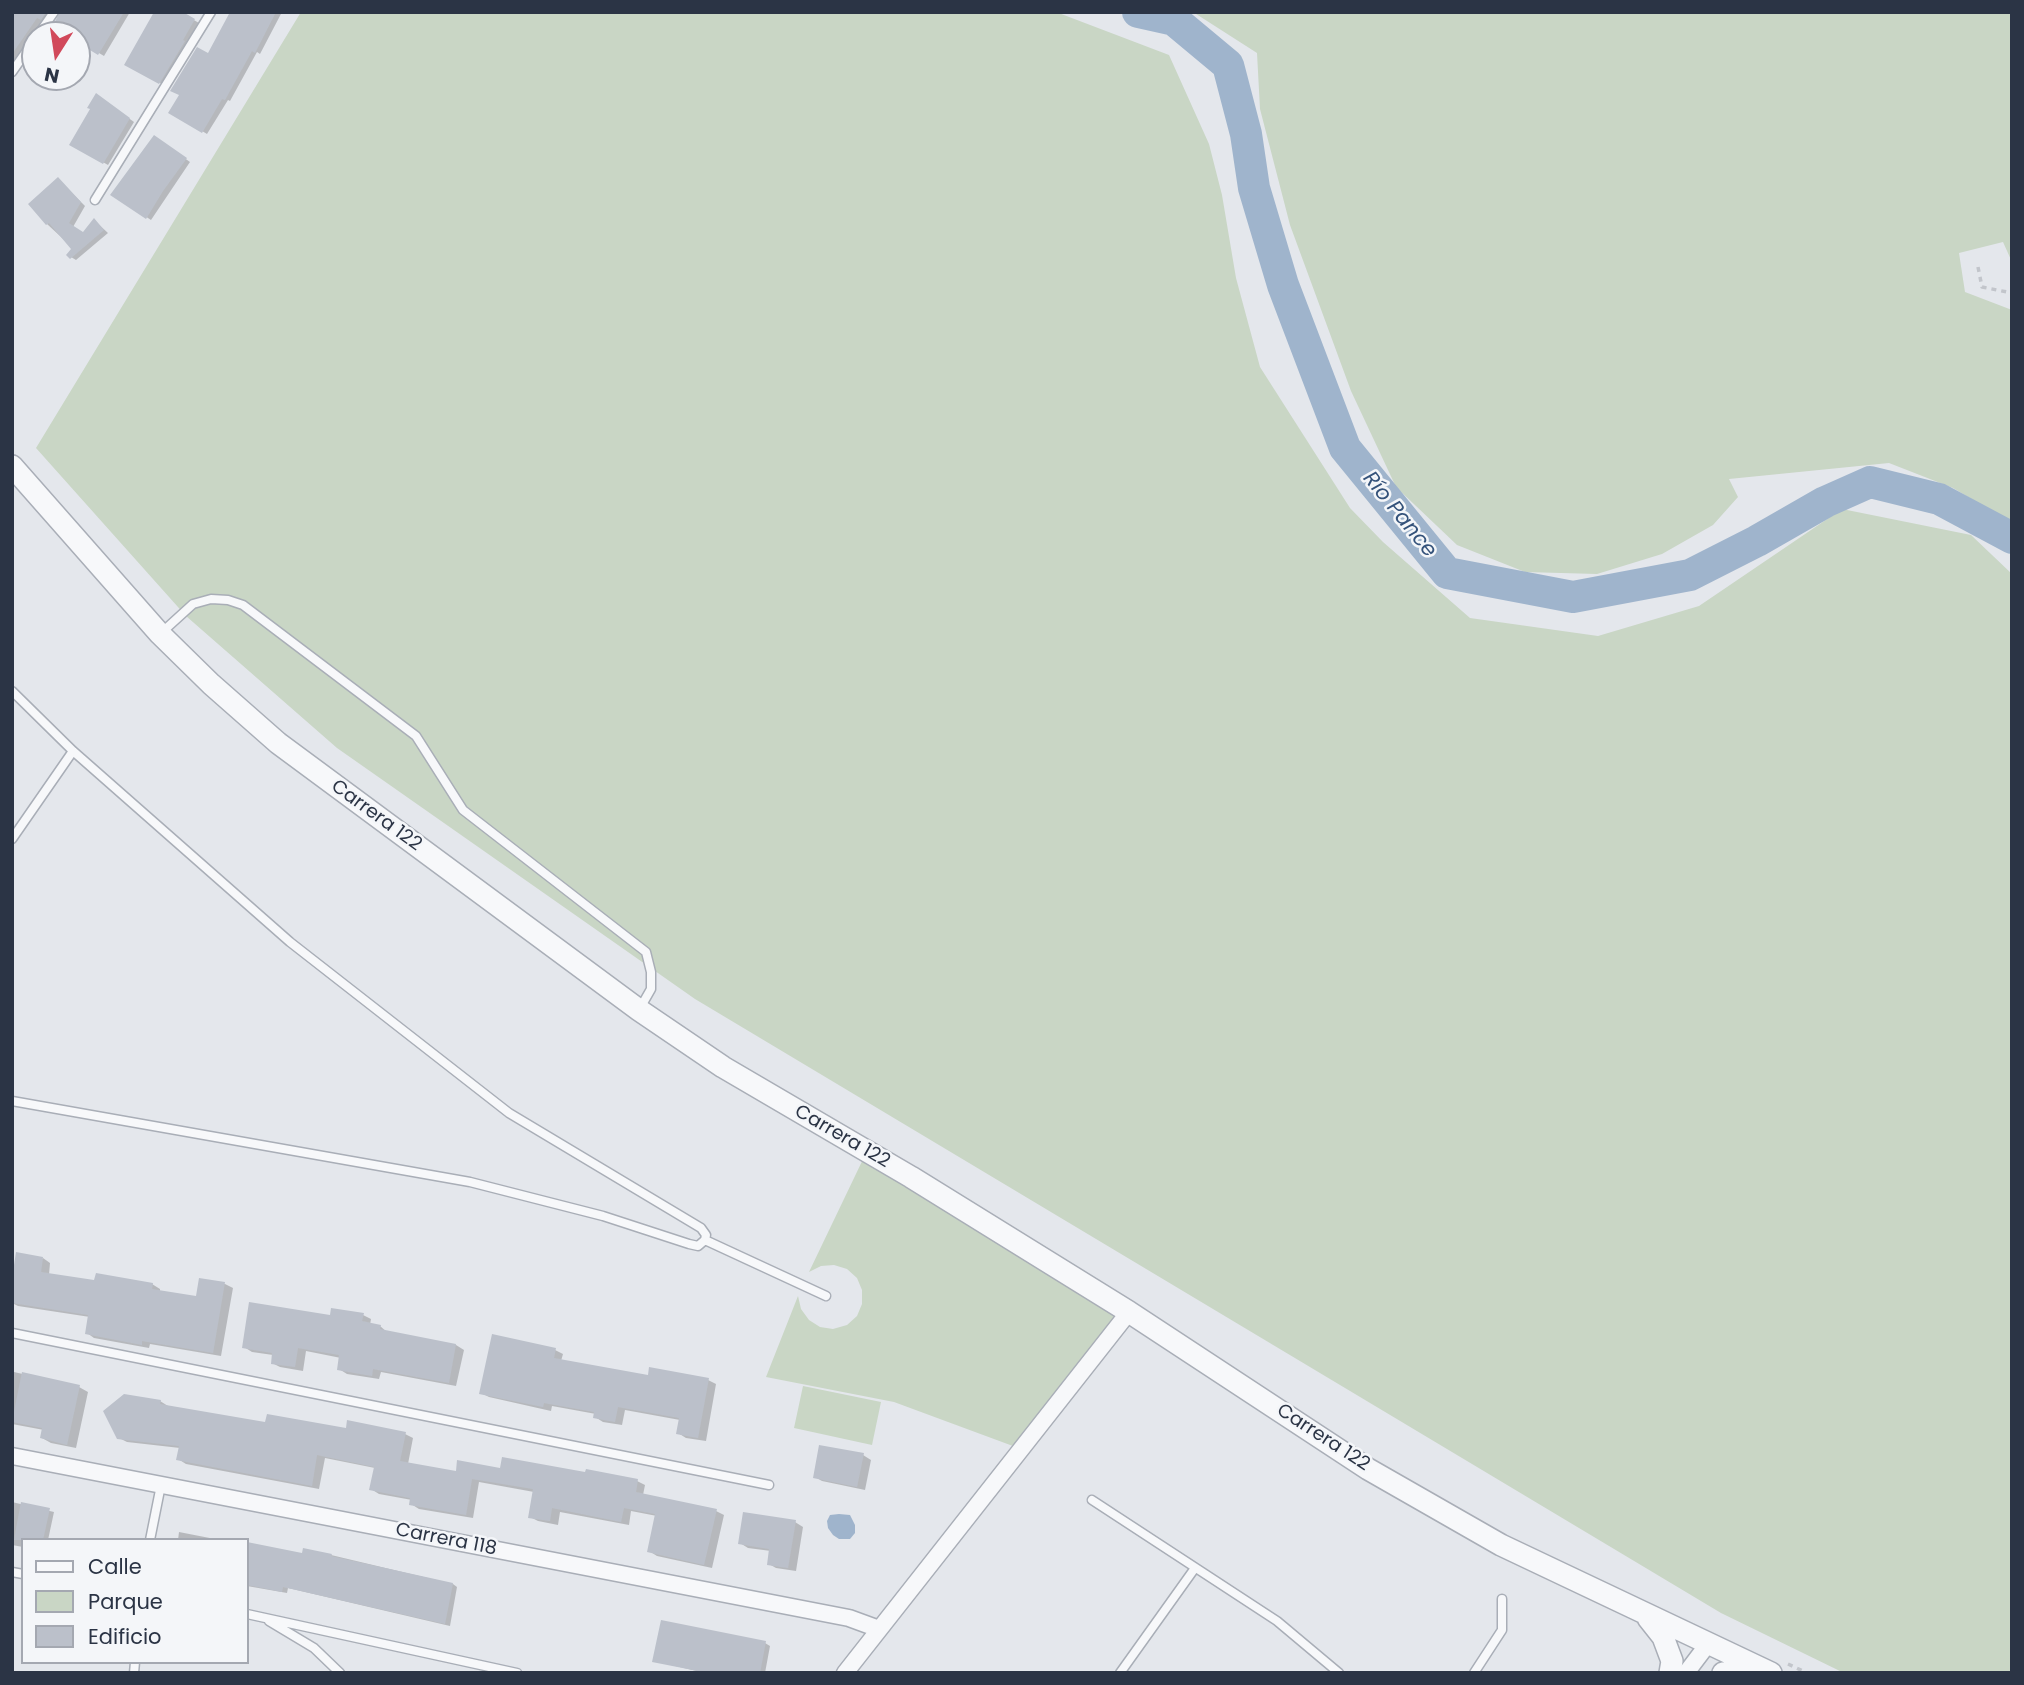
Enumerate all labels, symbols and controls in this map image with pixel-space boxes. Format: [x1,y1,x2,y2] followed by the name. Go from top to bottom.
[21,21,91,91] north arrow
[42,60,62,90] text: N
[1357,467,1441,563] water label: Río Pance
[326,776,426,856] street label: Carrera 122
[790,1101,894,1173] street label: Carrera 122
[1272,1399,1374,1477] street label: Carrera 122
[393,1519,499,1561] street label: Carrera 118
[21,1538,248,1664] legend
[88,1552,142,1581] text: Calle
[88,1587,163,1616] text: Parque
[88,1622,162,1651] text: Edificio

